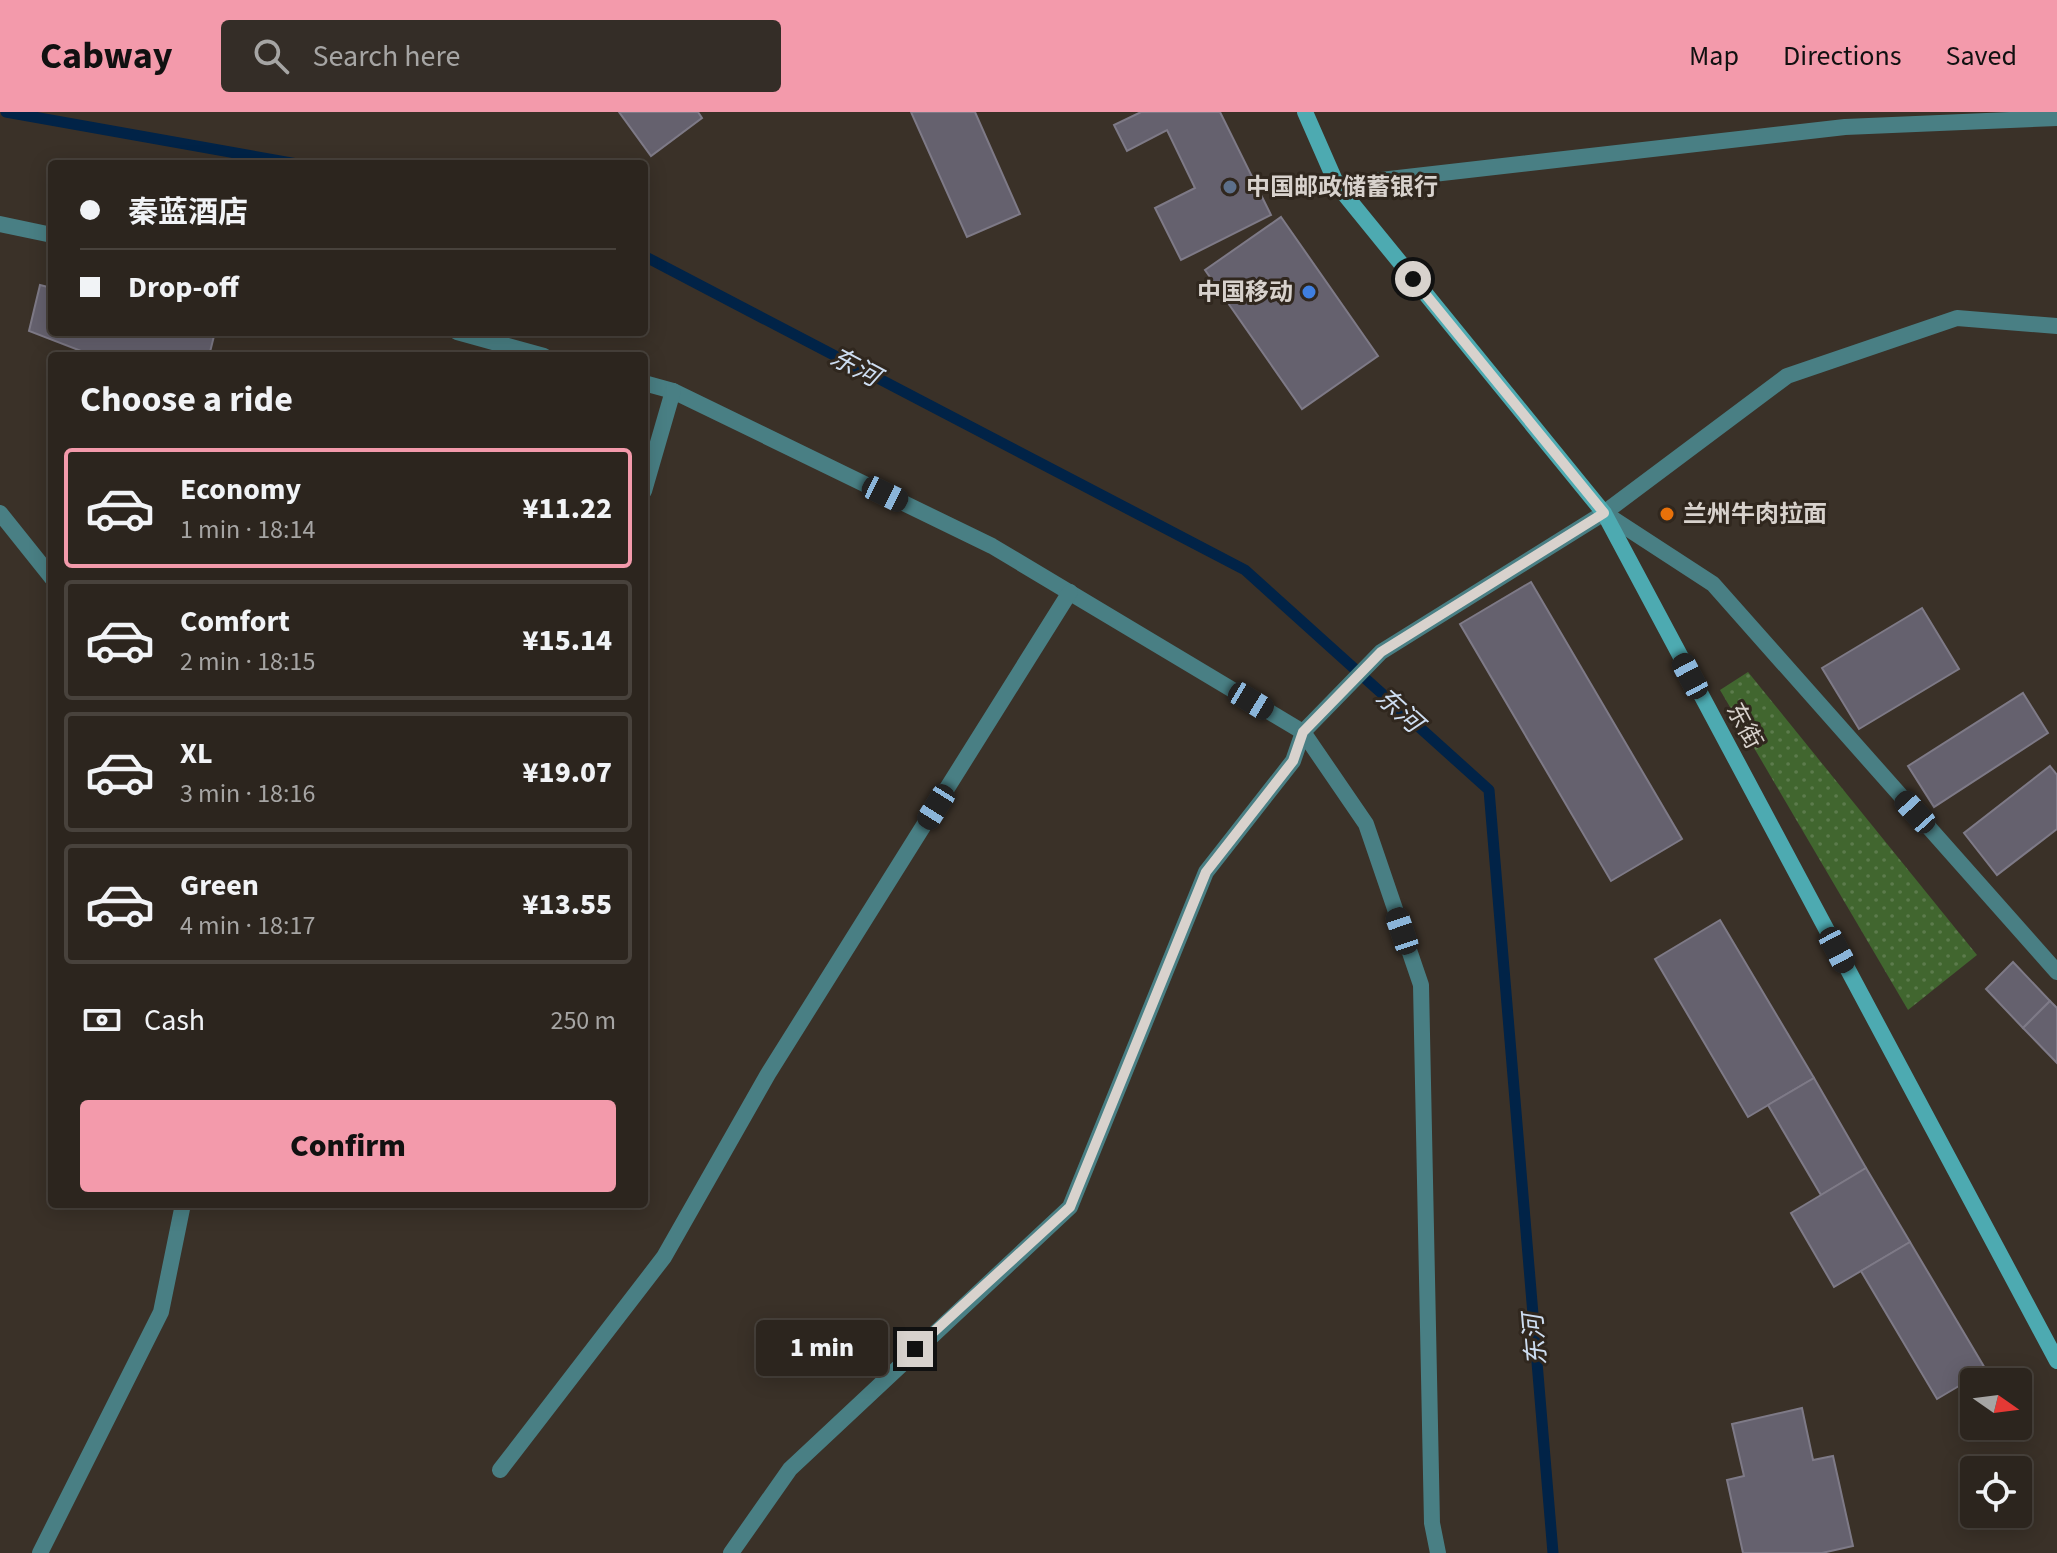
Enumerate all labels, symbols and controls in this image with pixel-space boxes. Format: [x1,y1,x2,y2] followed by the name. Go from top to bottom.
[221,20,781,92] search box
[40,29,173,83] text: Cabway
[249,34,293,78] icon: search
[313,35,460,78] text: Search here
[1689,36,1739,76] text: Map
[1783,36,1902,76] text: Directions
[1946,36,2017,76] text: Saved
[1246,170,1438,205] place label: 中国邮政储蓄银行
[1221,178,1239,196] marker: 中国邮政储蓄银行
[128,191,248,234] text: 秦蓝酒店
[1395,261,1431,297] route start
[128,266,239,309] text: Drop-off
[1197,275,1293,310] place label: 中国移动
[1300,283,1318,301] marker: 中国移动
[823,338,891,398] water label: 东河
[80,374,293,425] text: Choose a ride
[180,468,301,511] text: Economy
[84,472,156,544] icon: car
[858,473,912,515] car
[523,487,612,530] text: ¥11.22
[1683,497,1827,532] place label: 兰州牛肉拉面
[1658,505,1676,523] marker: 兰州牛肉拉面
[180,511,315,548] text: 1 min · 18:14
[180,600,290,643] text: Comfort
[84,604,156,676] icon: car
[523,619,612,662] text: ¥15.14
[180,643,315,680] text: 2 min · 18:15
[1668,649,1712,703] car
[1224,678,1278,724] car
[1367,679,1434,744] water label: 东河
[1717,697,1771,755] street label: 东街
[180,732,213,775] text: XL
[84,736,156,808] icon: car
[523,751,612,794] text: ¥19.07
[180,775,315,812] text: 3 min · 18:16
[913,780,959,834] car
[1890,786,1940,838] car
[180,864,259,907] text: Green
[84,868,156,940] icon: car
[523,883,612,926] text: ¥13.55
[1383,904,1421,958] car
[180,907,315,944] text: 4 min · 18:17
[1815,923,1859,977] car
[80,998,124,1042] icon: cash
[144,999,205,1042] text: Cash
[550,1002,616,1039] text: 250 m
[80,1100,616,1192] button: Confirm
[1514,1308,1556,1368] water label: 东河
[755,1321,887,1377] callout: 1 min
[790,1329,854,1366] text: 1 min
[897,1331,933,1367] route end
[1960,1368,2032,1440] north arrow
[1960,1368,2032,1528] map controls
[1960,1456,2032,1528] button: locate

